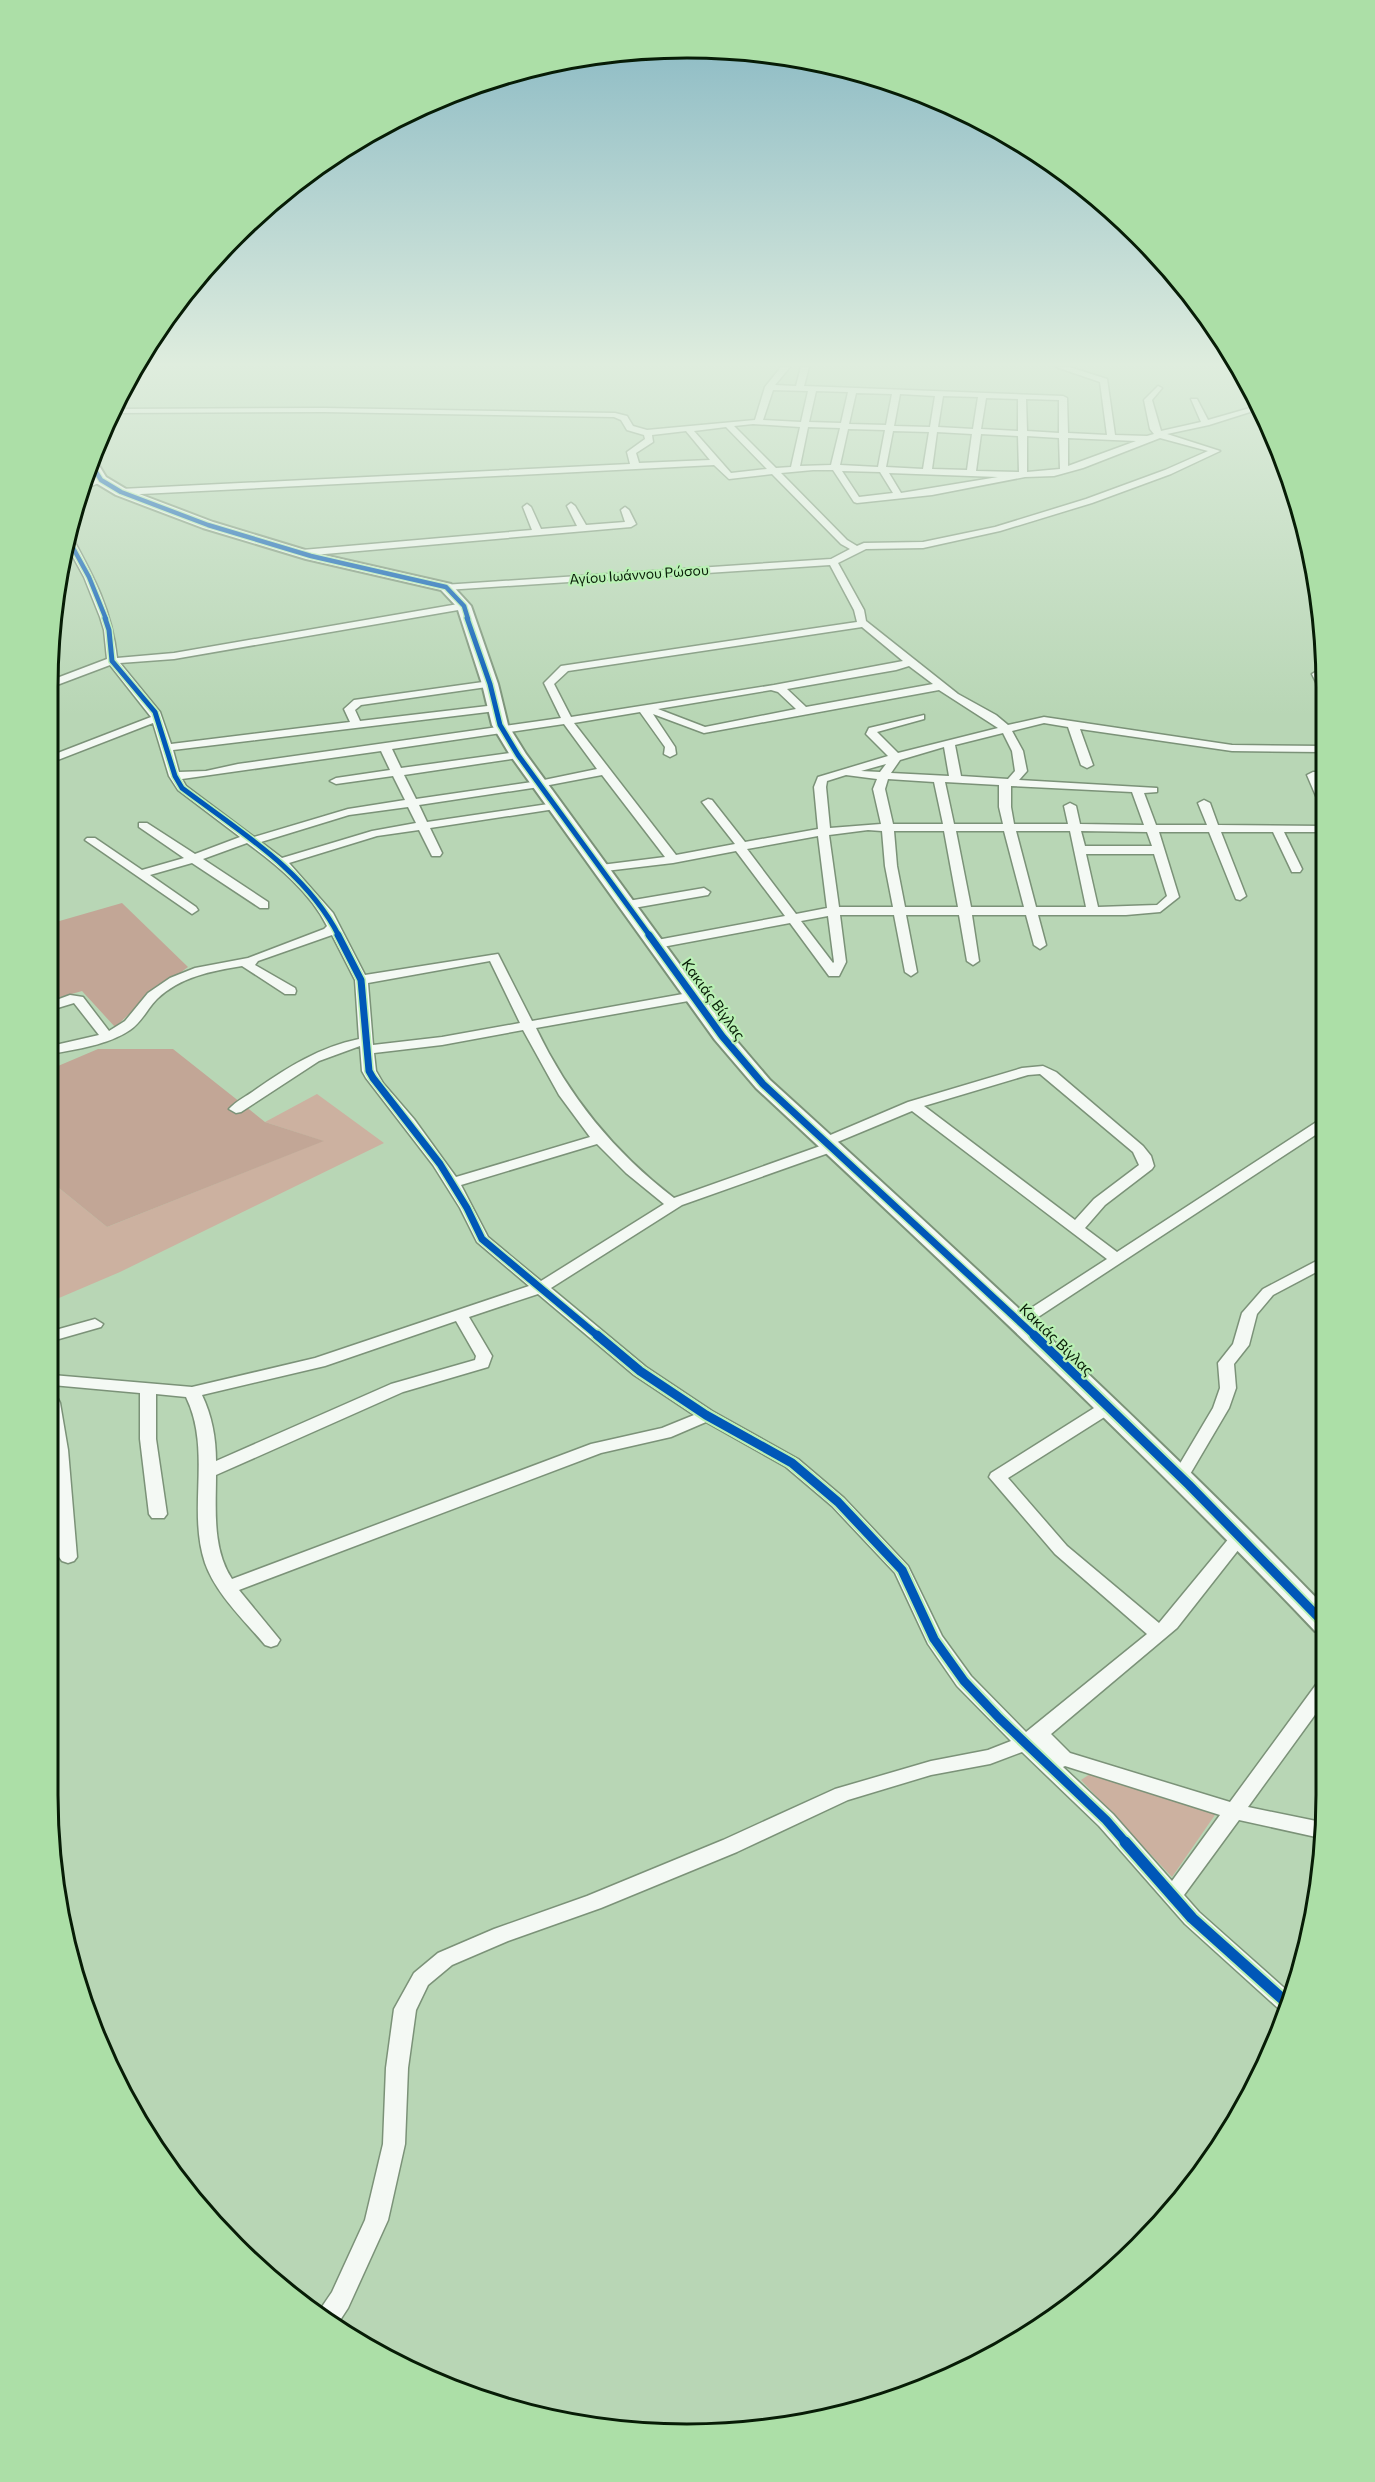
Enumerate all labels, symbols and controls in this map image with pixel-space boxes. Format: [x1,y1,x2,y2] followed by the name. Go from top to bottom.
[569,561,709,587] street label: Αγίου Ιωάννου Ρώσου
[678,955,750,1043] street label: Κακιάς Βίγλας
[1016,1299,1098,1379] street label: Κακιάς Βίγλας

